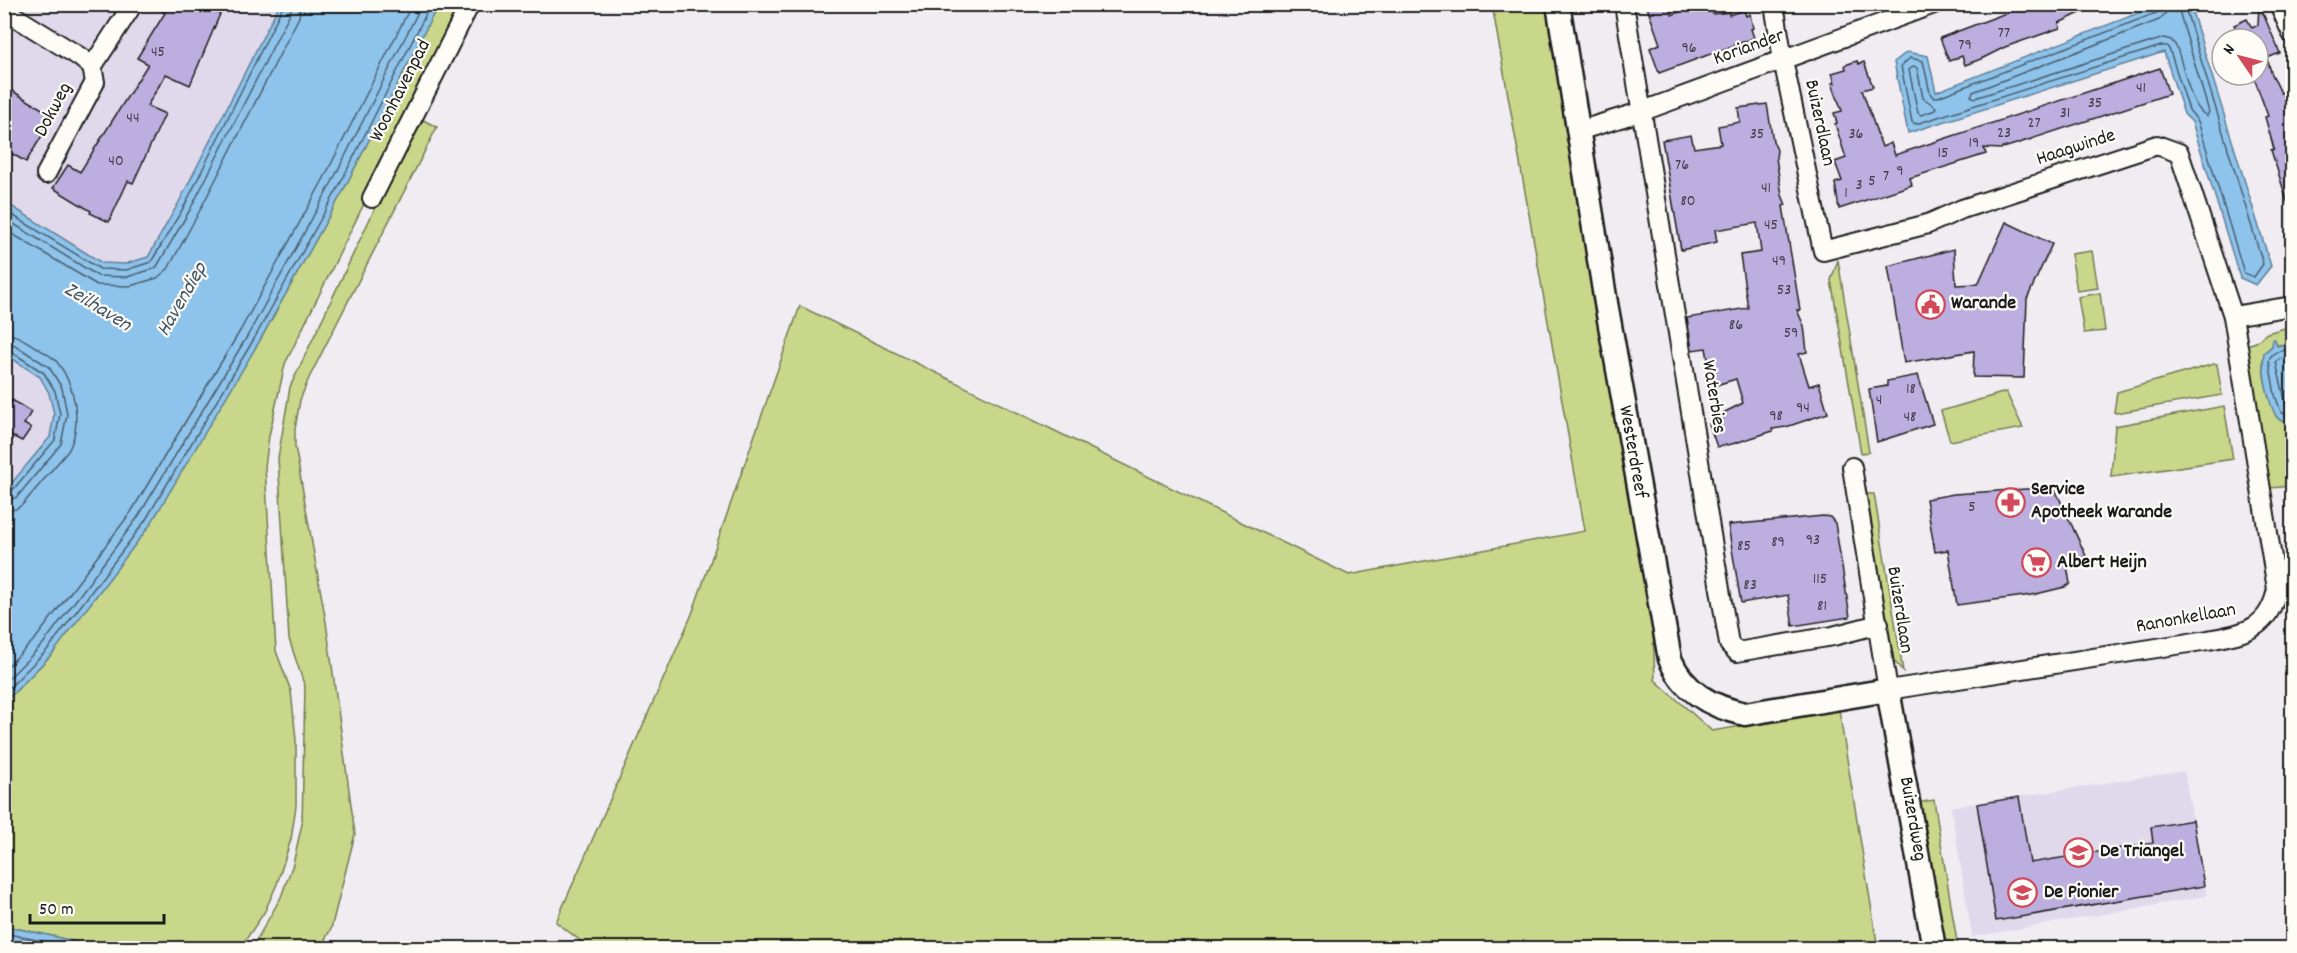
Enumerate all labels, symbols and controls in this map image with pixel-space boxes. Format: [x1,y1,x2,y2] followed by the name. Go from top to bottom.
[1710,22,1789,74] street label: Koriander
[1998,22,2010,45] house number: 77
[2210,27,2270,87] north arrow
[1958,34,1972,57] house number: 79
[363,35,439,147] street label: Woonhavenpad
[1681,37,1697,60] house number: 96
[2218,40,2242,60] text: N
[151,41,165,64] house number: 45
[1796,77,1842,169] street label: Buizerdlaan
[2136,77,2146,100] house number: 41
[28,78,80,142] street label: Dokweg
[2088,92,2102,115] house number: 35
[2060,102,2070,125] house number: 31
[126,107,140,130] house number: 44
[2027,112,2041,135] house number: 27
[1997,122,2011,145] house number: 23
[2033,122,2119,174] street label: Haagwinde
[1750,123,1764,146] house number: 35
[1849,123,1864,146] house number: 36
[1969,132,1979,155] house number: 19
[1938,142,1948,165] house number: 15
[108,150,124,173] house number: 40
[1675,154,1689,177] house number: 76
[1896,160,1904,183] house number: 9
[1883,165,1889,188] house number: 7
[1868,170,1876,193] house number: 5
[1855,174,1863,197] house number: 3
[1761,177,1771,200] house number: 41
[1844,182,1848,205] house number: 1
[1680,190,1696,213] house number: 80
[1764,214,1778,237] house number: 45
[1772,250,1786,273] house number: 49
[150,256,217,343] water label: Havendiep
[57,276,138,341] water label: Zeilhaven
[1777,279,1791,302] house number: 53
[1914,288,1946,320] public building icon: Warande
[1951,290,2016,318] place label: Warande
[1729,314,1743,337] house number: 86
[1784,322,1798,345] house number: 59
[1693,358,1733,436] street label: Waterbies
[1906,378,1916,401] house number: 18
[1876,389,1882,412] house number: 4
[1796,397,1810,420] house number: 94
[1610,403,1654,502] street label: Westerdreef
[1769,405,1783,428] house number: 98
[1903,406,1917,429] house number: 48
[2031,476,2172,527] place label: Service Apotheek Warande
[1994,486,2026,518] pharmacy icon: Service Apotheek Warande
[1968,496,1976,519] house number: 5
[1806,529,1820,552] house number: 93
[1771,531,1785,554] house number: 89
[1737,535,1751,558] house number: 85
[2020,547,2052,579] supermarket icon: Albert Heijn
[2057,549,2147,577] place label: Albert Heijn
[1878,564,1920,656] street label: Buizerdlaan
[1813,568,1827,591] house number: 115
[1743,574,1757,597] house number: 83
[1817,595,1827,618] house number: 81
[2134,596,2238,642] street label: Ranonkellaan
[1891,775,1933,863] street label: Buizerdweg
[2063,836,2095,868] school or university icon: De Triangel
[2100,838,2184,866] place label: De Triangel
[2007,877,2039,909] school or university icon: De Pionier
[2044,879,2119,907] place label: De Pionier
[30,887,164,925] scale bar
[39,898,74,923] text: 50 m

